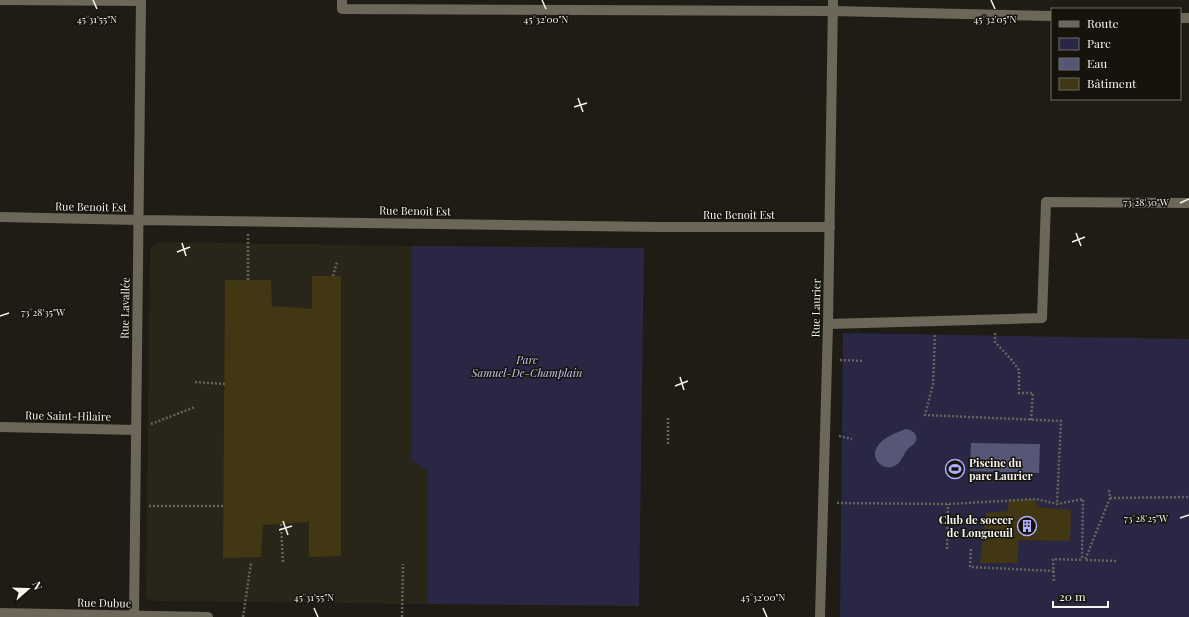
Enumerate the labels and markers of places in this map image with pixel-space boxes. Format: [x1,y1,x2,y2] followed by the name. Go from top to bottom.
[969,455,1033,483] place label: Piscine du parc Laurier
[944,458,966,480] sports icon: Piscine du parc Laurier
[939,512,1014,540] place label: Club de soccer de Longueuil
[1016,515,1038,537] building icon: Club de soccer de Longueuil

